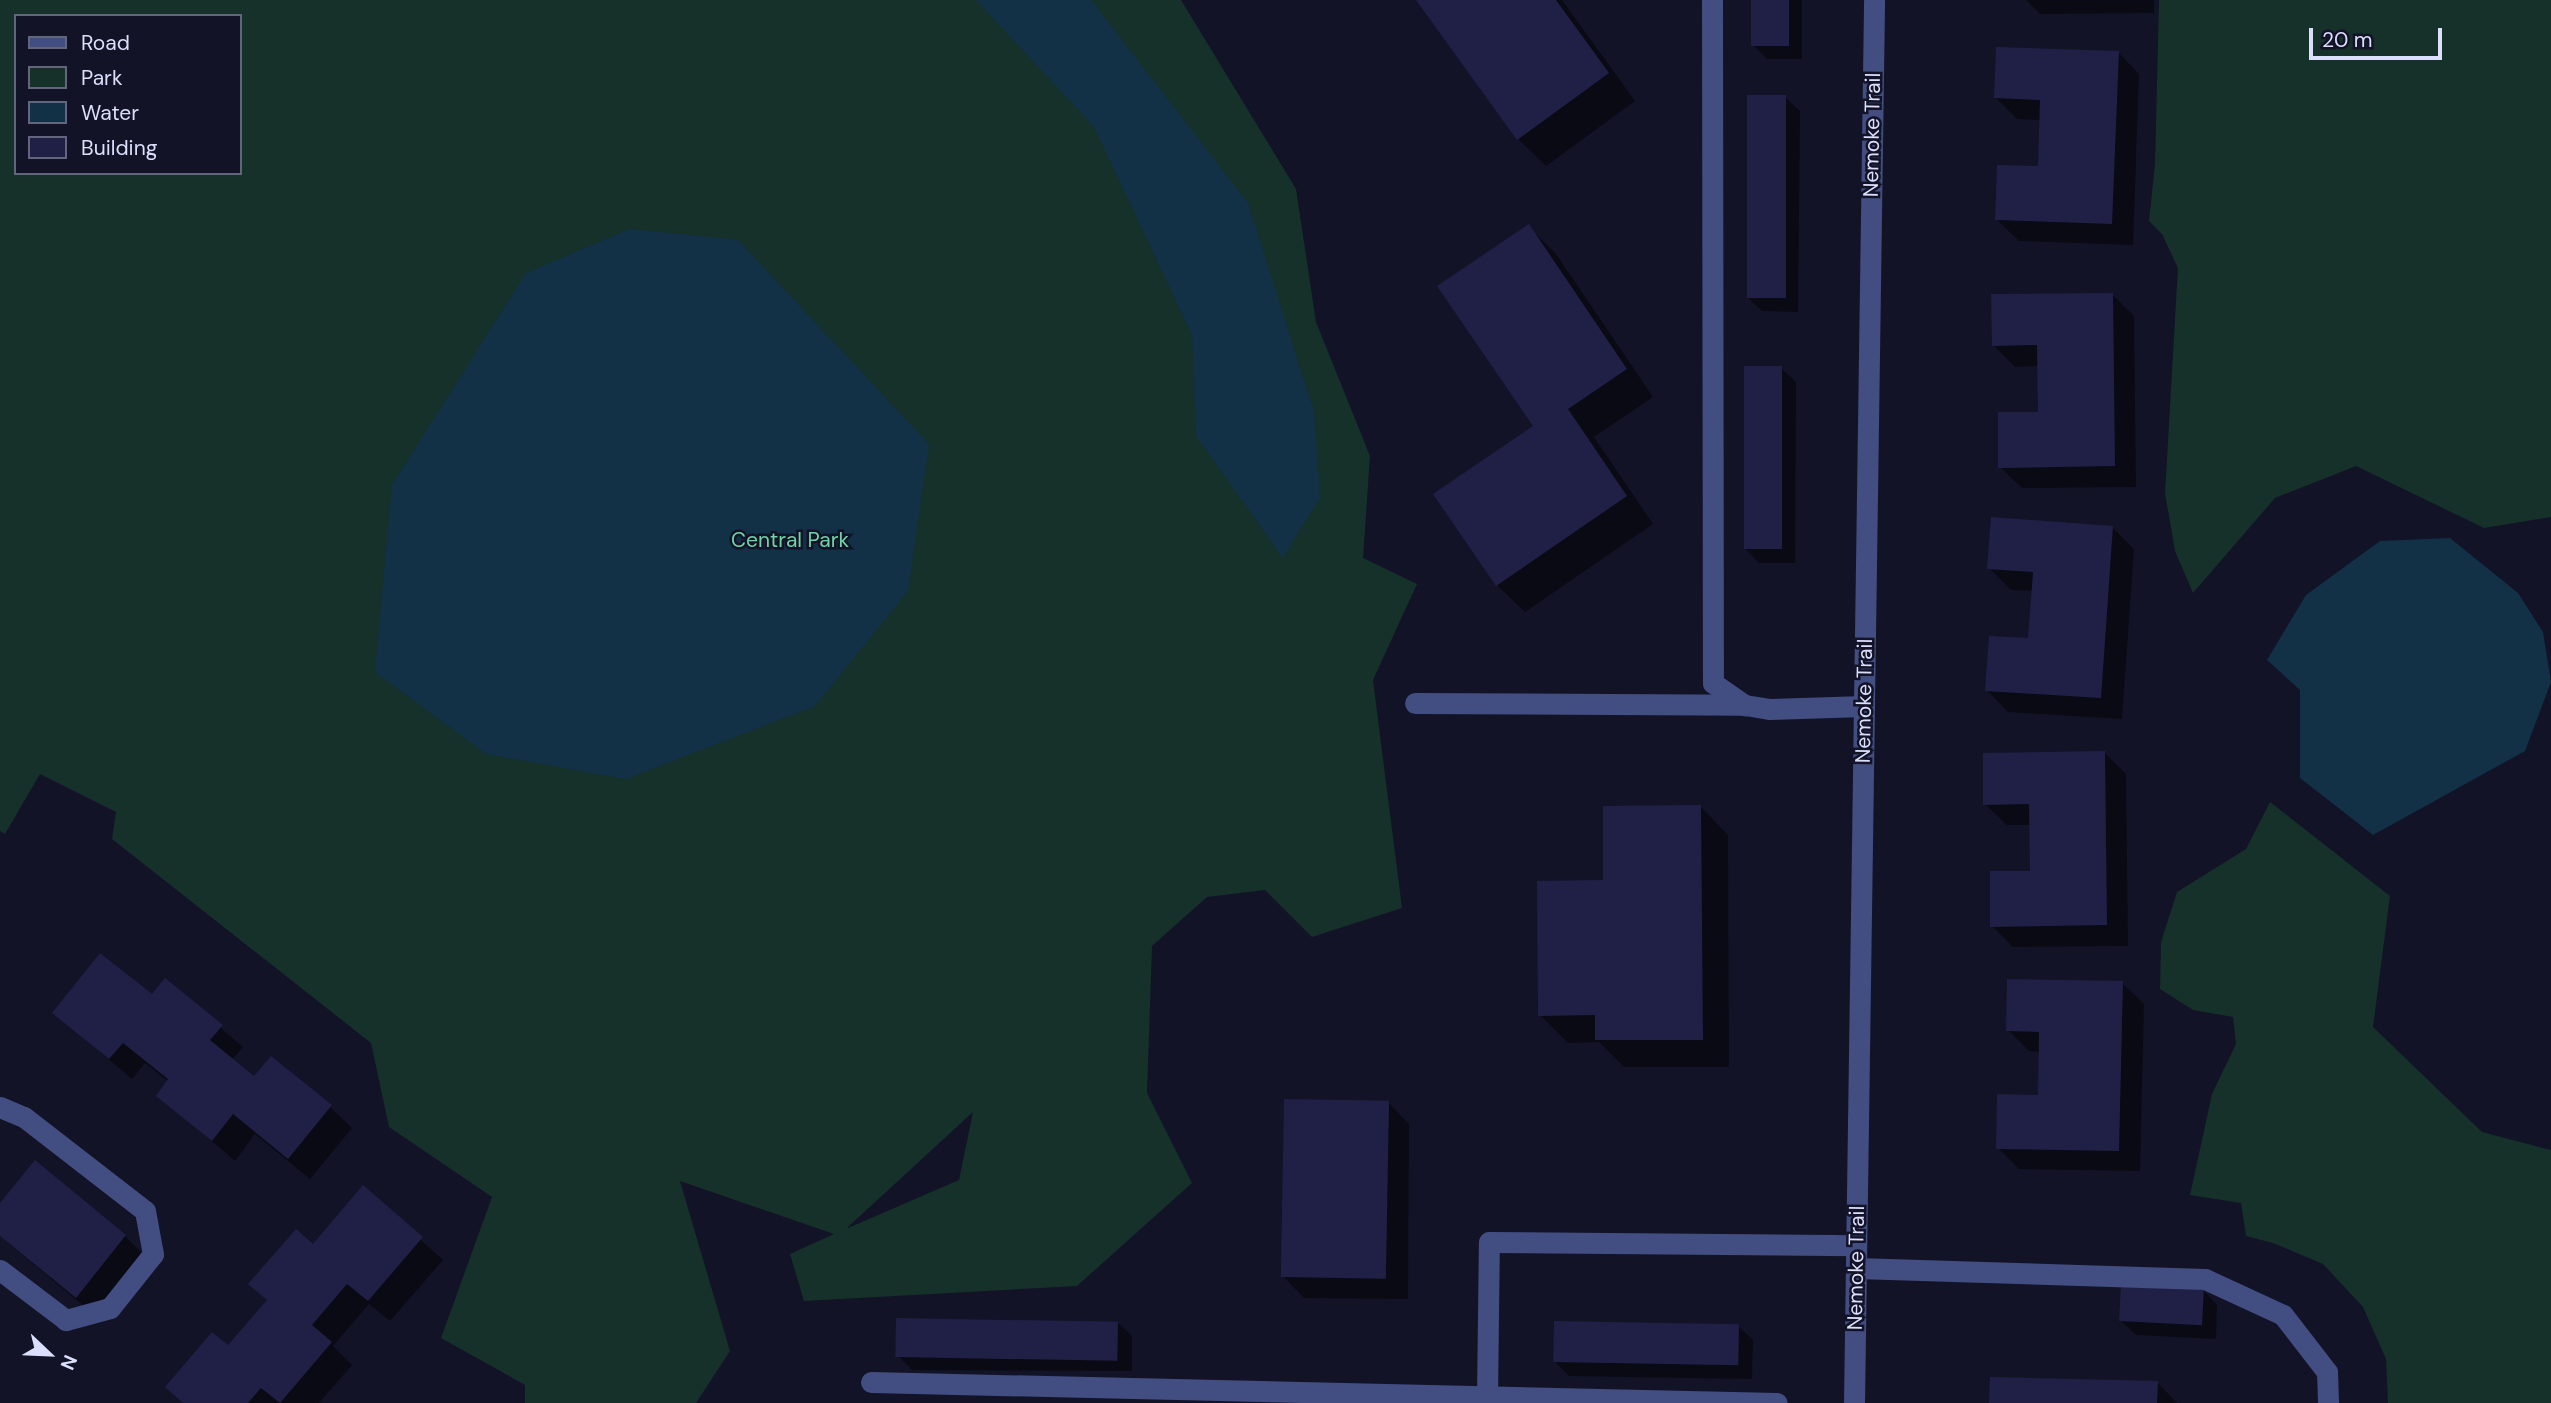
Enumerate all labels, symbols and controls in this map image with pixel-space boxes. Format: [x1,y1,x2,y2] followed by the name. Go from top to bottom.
[14,14,242,175] legend
[2313,14,2446,58] scale bar
[2322,26,2373,54] text: 20 m
[81,29,130,57] text: Road
[81,64,122,92] text: Park
[1858,73,1886,197] street label: Nemoke Trail
[81,99,139,127] text: Water
[81,134,157,162] text: Building
[731,527,849,553] park label: Central Park
[1850,639,1878,763] street label: Nemoke Trail
[1842,1206,1870,1330] street label: Nemoke Trail
[14,1319,84,1389] north arrow
[55,1351,83,1374] text: N

